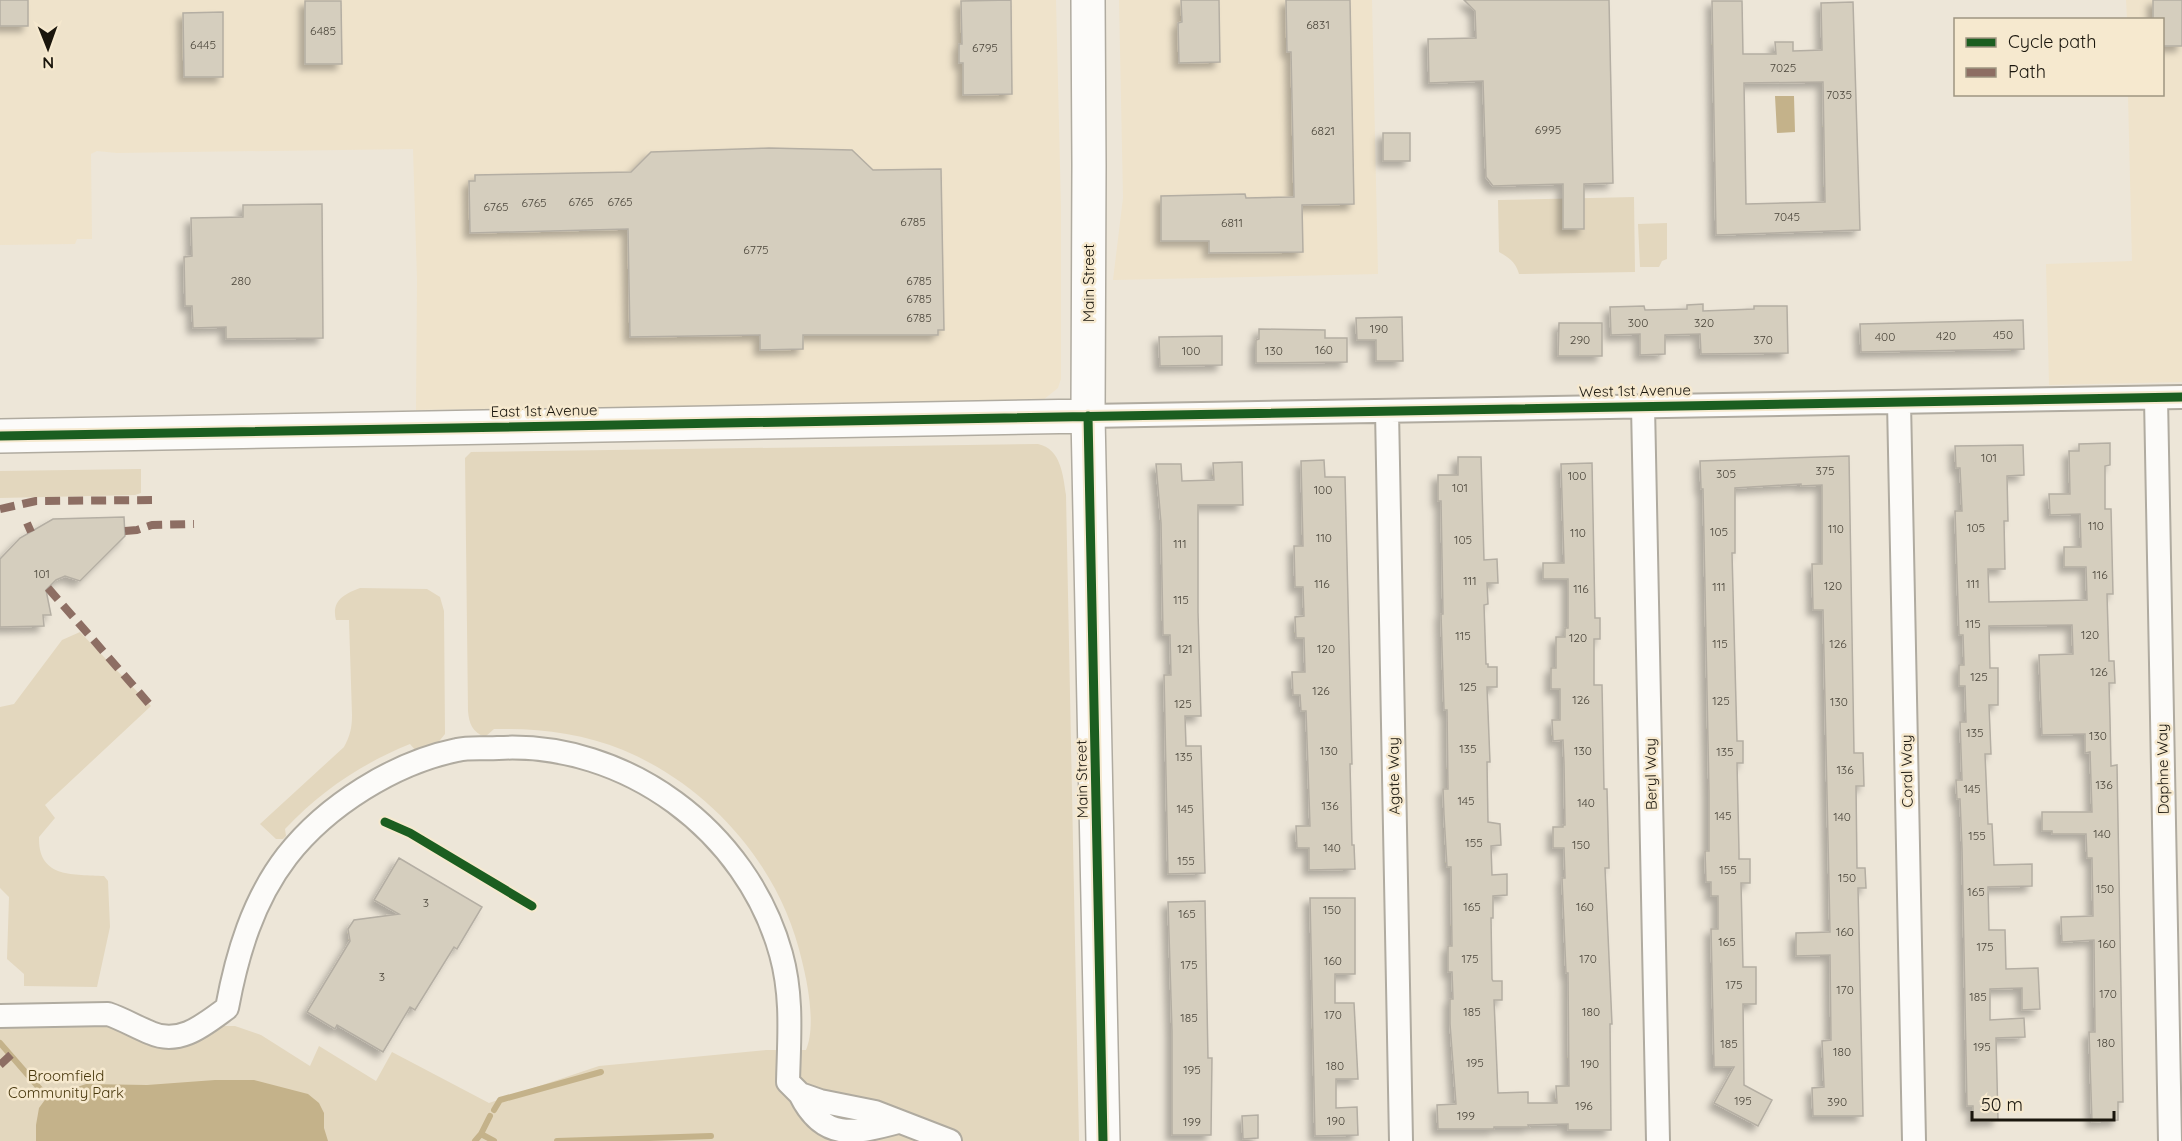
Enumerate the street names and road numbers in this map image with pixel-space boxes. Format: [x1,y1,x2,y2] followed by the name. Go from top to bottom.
[1079,244,1098,322] street label: Main Street
[1579,380,1691,401] street label: West 1st Avenue
[490,400,598,421] street label: East 1st Avenue
[2152,723,2173,815] street label: Daphne Way
[1896,734,1917,808] street label: Coral Way
[1383,737,1404,815] street label: Agate Way
[1640,738,1661,810] street label: Beryl Way
[1071,740,1092,818] street label: Main Street

